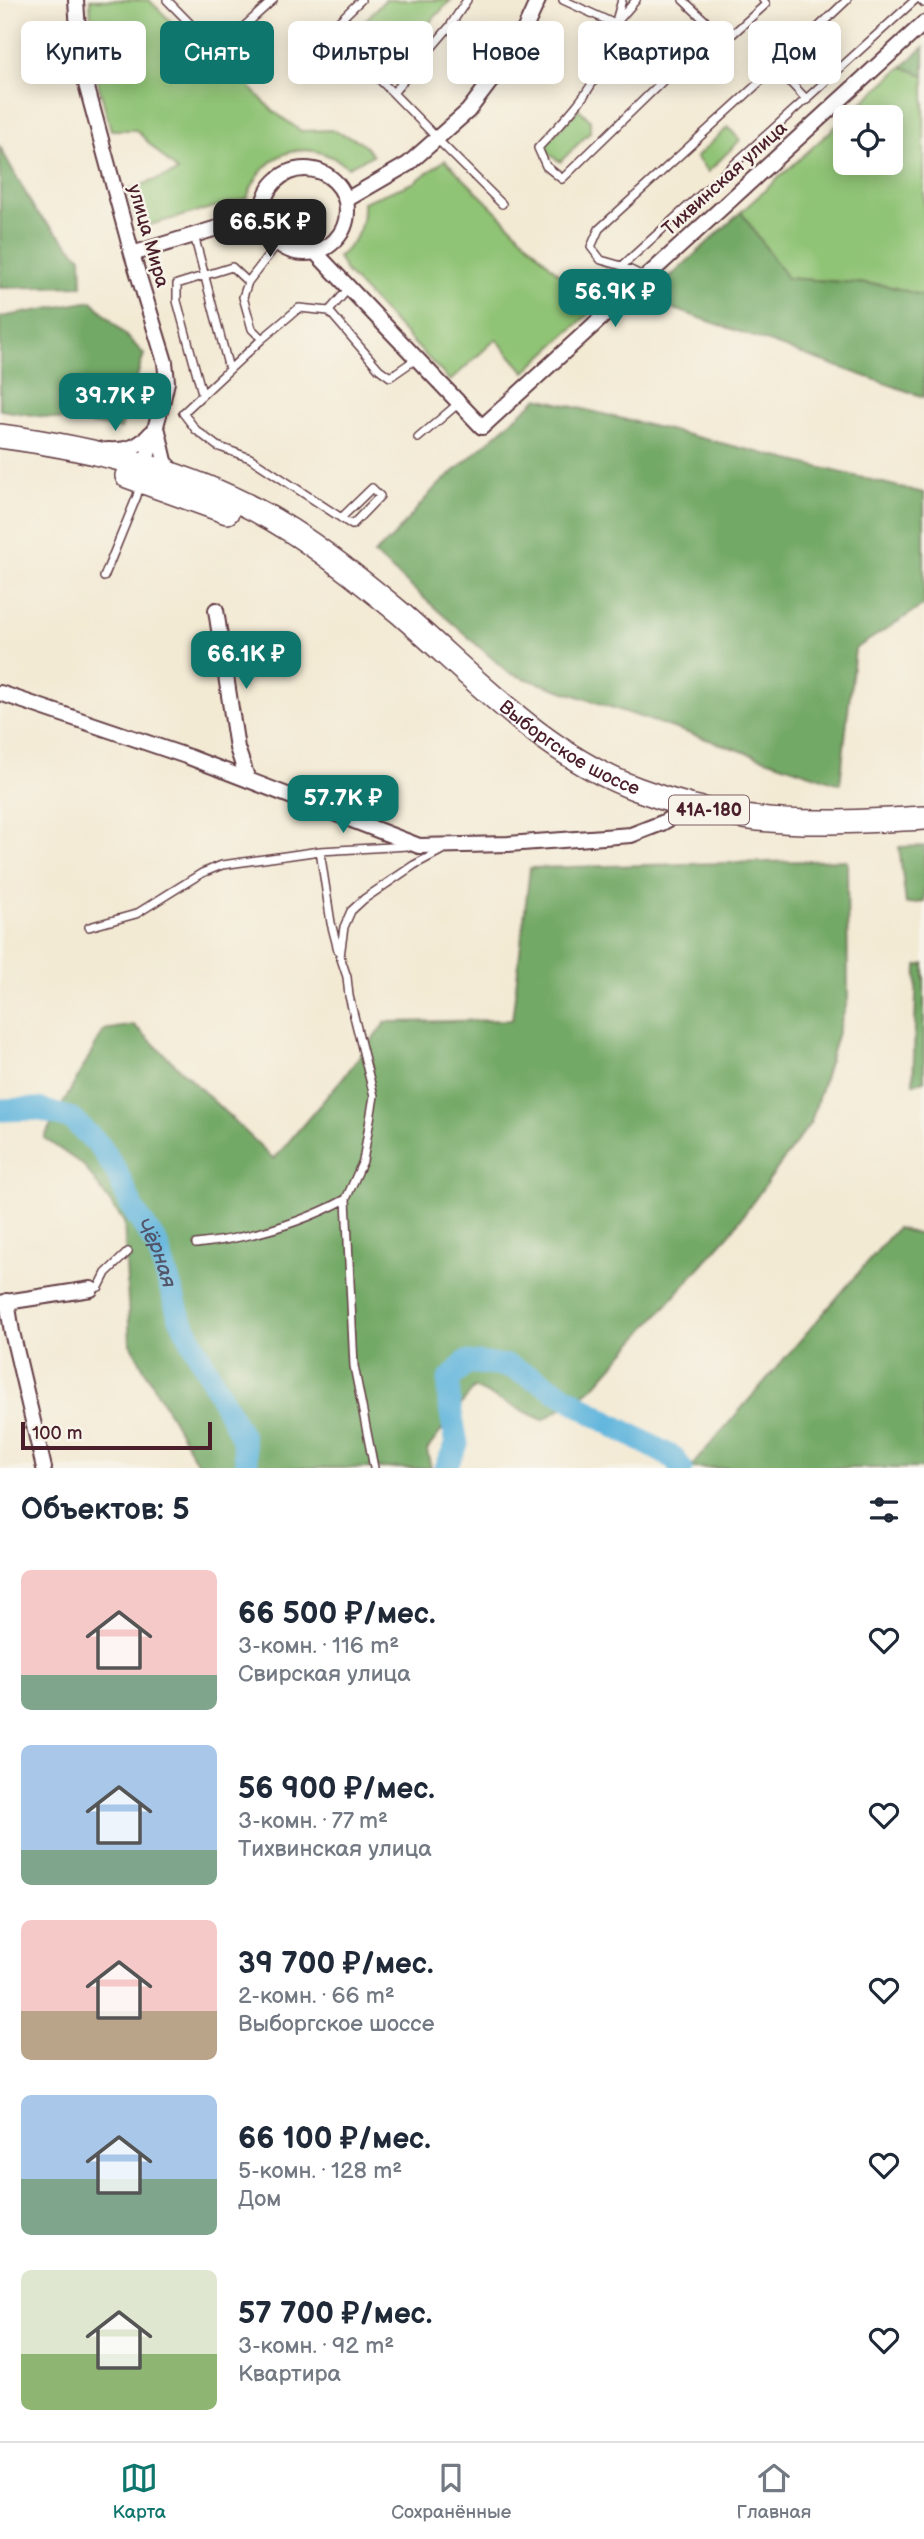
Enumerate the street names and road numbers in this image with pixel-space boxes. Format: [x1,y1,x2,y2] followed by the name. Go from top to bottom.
[658,117,792,241] street label: Тихвинская улица
[122,182,174,290] street label: улица Мира
[494,695,643,801] street label: Выборгское шоссе
[669,796,749,824] road number: 41А-180

